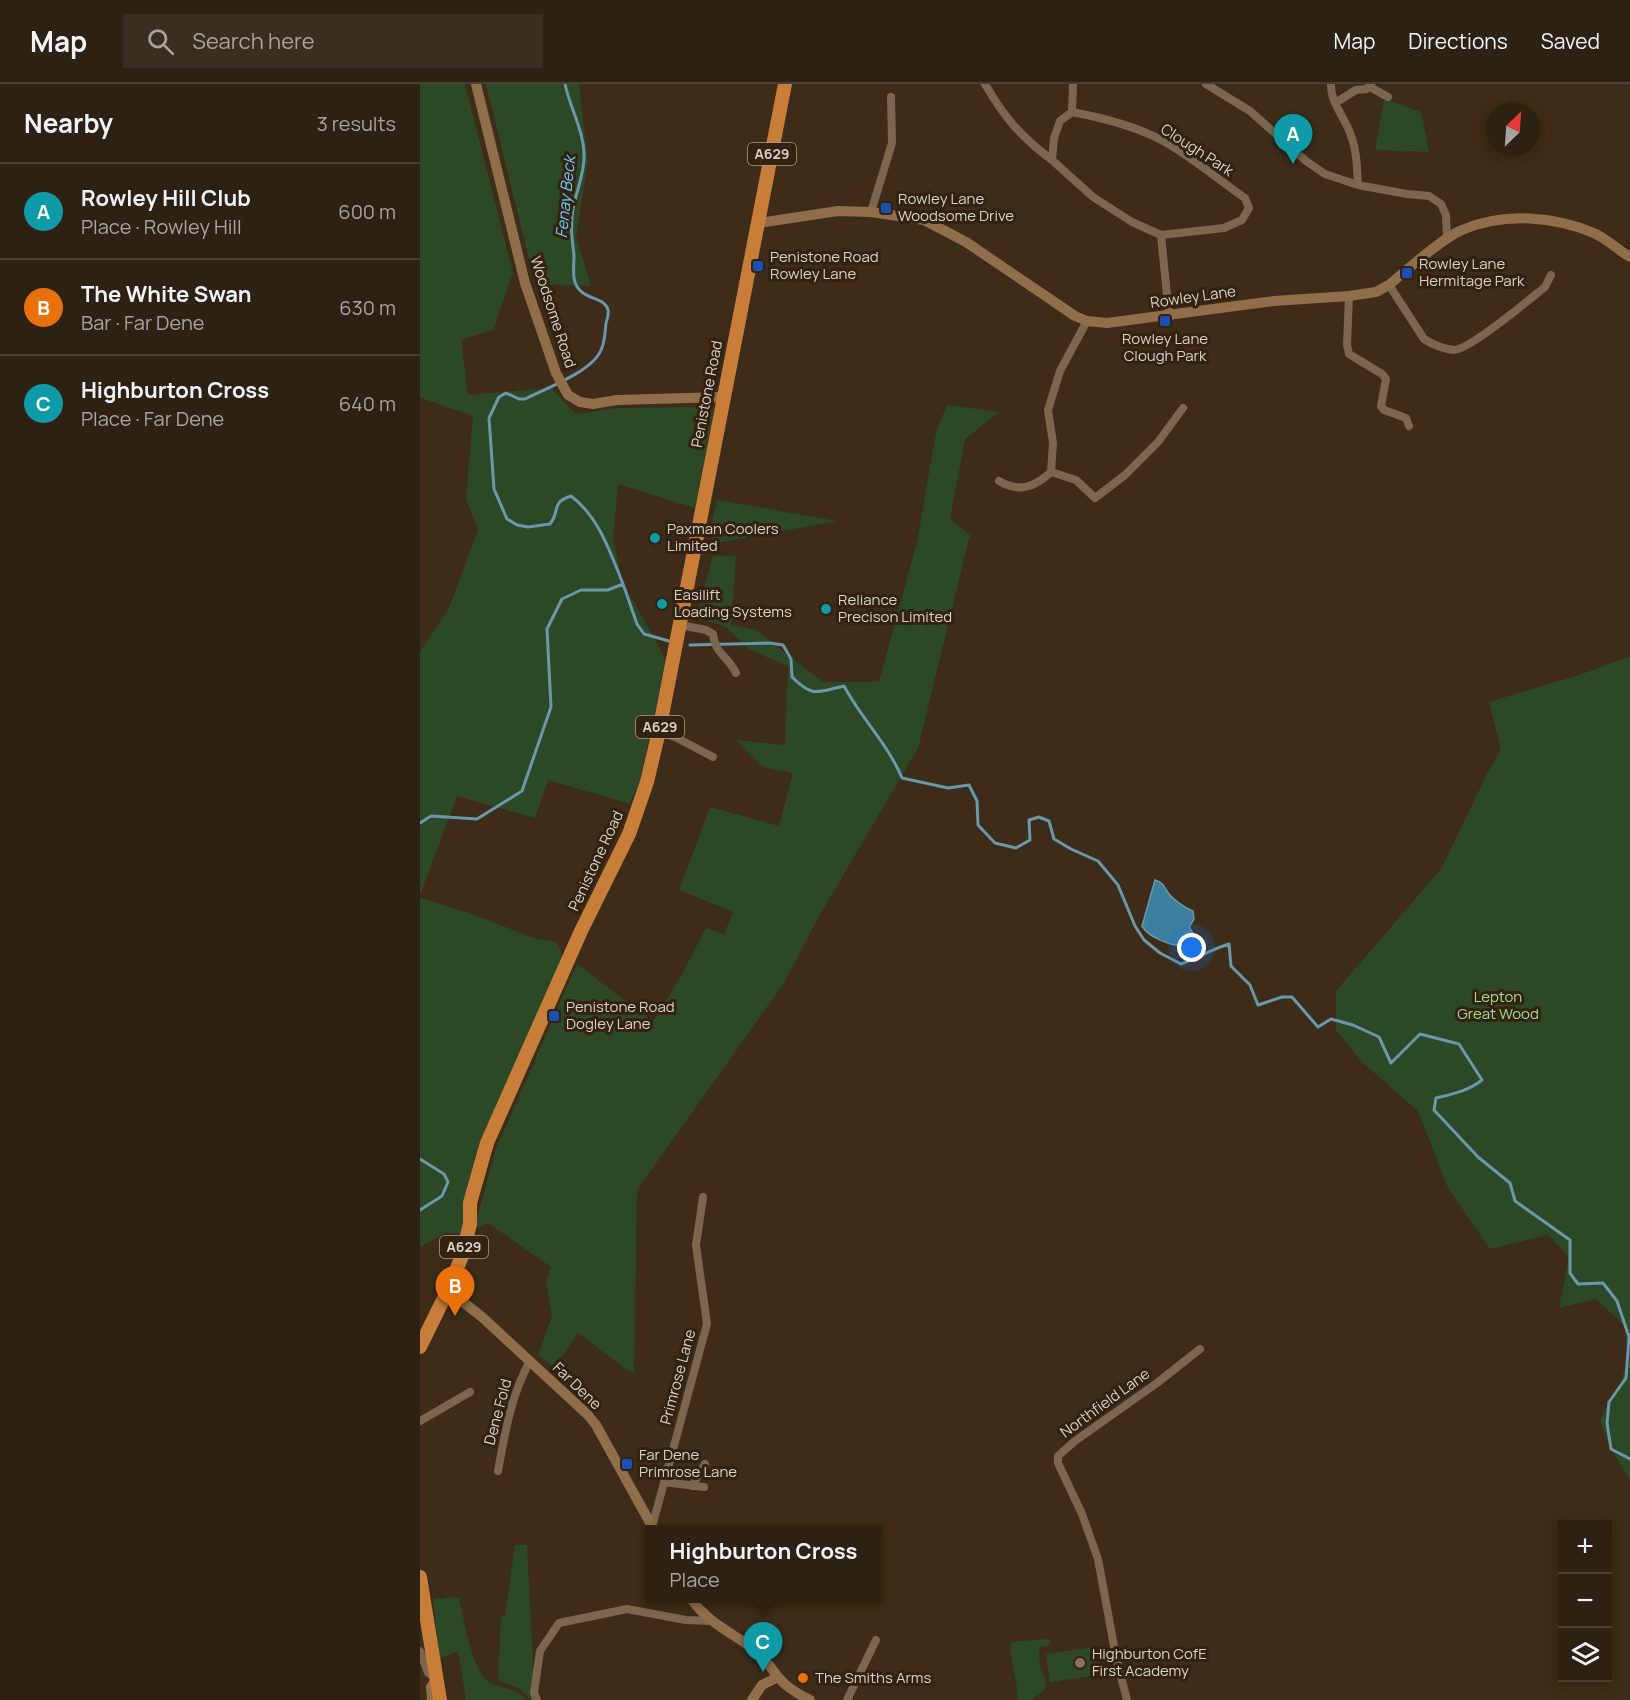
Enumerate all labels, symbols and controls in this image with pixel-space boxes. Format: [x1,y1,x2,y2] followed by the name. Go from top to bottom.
[123,14,543,68] search box
[30,22,87,60] text: Map
[144,25,177,58] icon: search
[192,26,315,56] text: Search here
[1334,27,1375,55] text: Map
[1408,27,1508,55] text: Directions
[1541,27,1600,55] text: Saved
[1486,102,1540,156] north arrow
[24,105,113,141] text: Nearby
[317,110,396,137] text: 3 results
[1274,115,1312,164] pin: A
[1157,118,1238,181] street label: Clough Park
[748,143,796,165] road number: A629
[550,153,580,239] water label: Fenay Beck
[81,183,251,213] text: Rowley Hill Club
[898,188,1014,226] place label: Rowley Lane Woodsome Drive
[37,198,50,225] text: A
[338,198,396,225] text: 600 m
[879,201,893,215] marker: Rowley Lane Woodsome Drive
[81,213,242,240] text: Place · Rowley Hill
[770,246,879,284] place label: Penistone Road Rowley Lane
[525,253,581,370] street label: Woodsome Road
[1419,253,1525,291] place label: Rowley Lane Hermitage Park
[751,259,765,273] marker: Penistone Road Rowley Lane
[1400,266,1414,280] marker: Rowley Lane Hermitage Park
[81,279,252,309] text: The White Swan
[1149,280,1237,313] street label: Rowley Lane
[37,294,50,321] text: B
[339,294,396,321] text: 630 m
[81,309,204,336] text: Bar · Far Dene
[1158,314,1172,328] marker: Rowley Lane Clough Park
[1122,328,1208,366] place label: Rowley Lane Clough Park
[686,339,727,449] street label: Penistone Road
[81,375,269,405] text: Highburton Cross
[36,390,51,417] text: C
[339,390,396,417] text: 640 m
[81,405,224,432] text: Place · Far Dene
[667,518,779,556] place label: Paxman Coolers Limited
[648,531,662,545] marker: Paxman Coolers Limited
[674,584,792,622] place label: Easilift Loading Systems
[838,589,952,627] place label: Reliance Precison Limited
[655,597,669,611] marker: Easilift Loading Systems
[819,602,833,616] marker: Reliance Precison Limited
[636,716,684,738] road number: A629
[563,807,628,914] street label: Penistone Road
[1177,933,1206,962] your location
[1457,986,1539,1024] park label: Lepton Great Wood
[566,996,675,1034] place label: Penistone Road Dogley Lane
[547,1009,561,1023] marker: Penistone Road Dogley Lane
[440,1236,488,1258] road number: A629
[435,1266,474,1316] pin: B
[655,1327,700,1427] street label: Primrose Lane
[548,1357,606,1414] street label: Far Dene
[1056,1363,1154,1442] street label: Northfield Lane
[479,1376,516,1447] street label: Dene Fold
[639,1444,737,1482] place label: Far Dene Primrose Lane
[620,1457,634,1471] marker: Far Dene Primrose Lane
[1558,1520,1612,1682] map controls
[1558,1520,1612,1574] button: +
[645,1525,882,1603] popup
[669,1536,858,1566] text: Highburton Cross
[669,1566,720,1593] text: Place
[1558,1574,1612,1628] button: −
[744,1622,782,1672] pin: C
[1558,1628,1612,1682] button: layers
[1092,1643,1207,1681] place label: Highburton CofE First Academy
[1073,1656,1087,1670] marker: Highburton CofE First Academy
[815,1667,932,1688] place label: The Smiths Arms
[796,1671,810,1685] marker: The Smiths Arms

